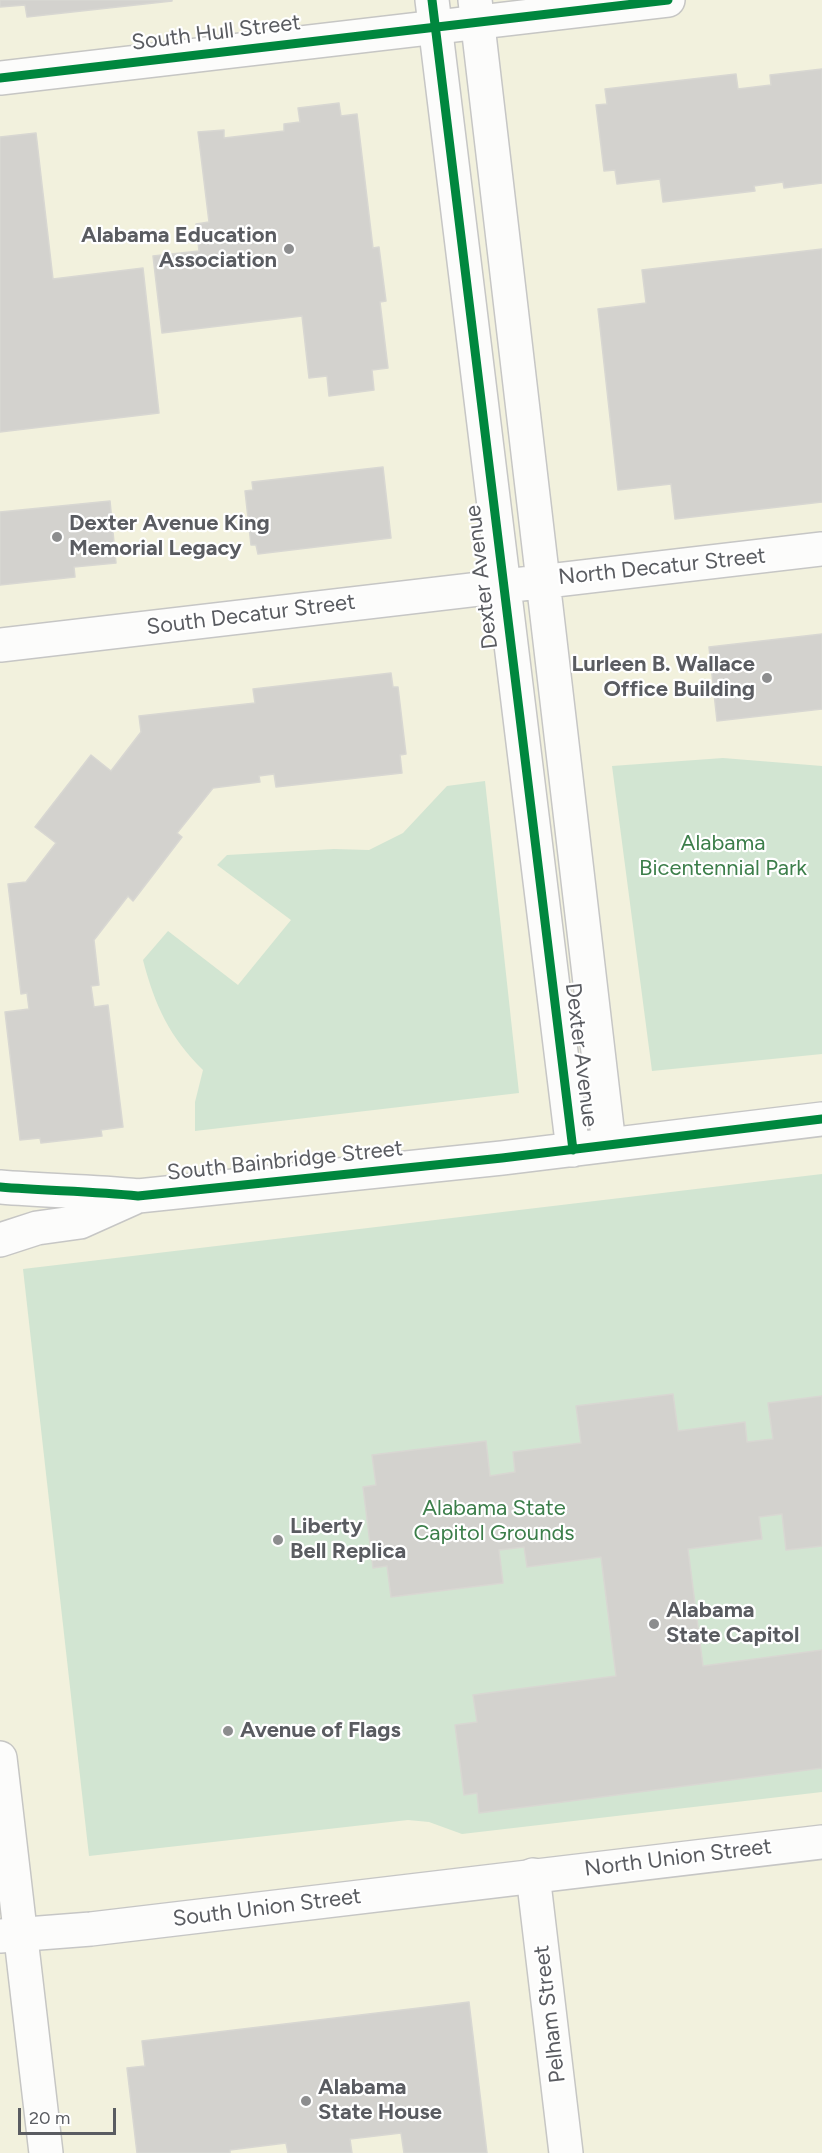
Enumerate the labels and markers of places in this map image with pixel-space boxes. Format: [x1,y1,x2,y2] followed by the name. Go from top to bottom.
[81,223,277,274] place label: Alabama Education Association
[282,242,296,256] marker: Alabama Education Association
[69,511,270,562] place label: Dexter Avenue King Memorial Legacy
[50,530,64,544] marker: Dexter Avenue King Memorial Legacy
[571,652,755,704] place label: Lurleen B. Wallace Office Building
[760,671,774,685] marker: Lurleen B. Wallace Office Building
[290,1514,406,1566] place label: Liberty Bell Replica
[271,1533,285,1547] marker: Liberty Bell Replica
[666,1598,799,1650] place label: Alabama State Capitol
[647,1617,661,1631] marker: Alabama State Capitol
[240,1718,401,1744] place label: Avenue of Flags
[221,1724,235,1738] marker: Avenue of Flags
[318,2075,442,2126] place label: Alabama State House
[299,2094,313,2108] marker: Alabama State House

